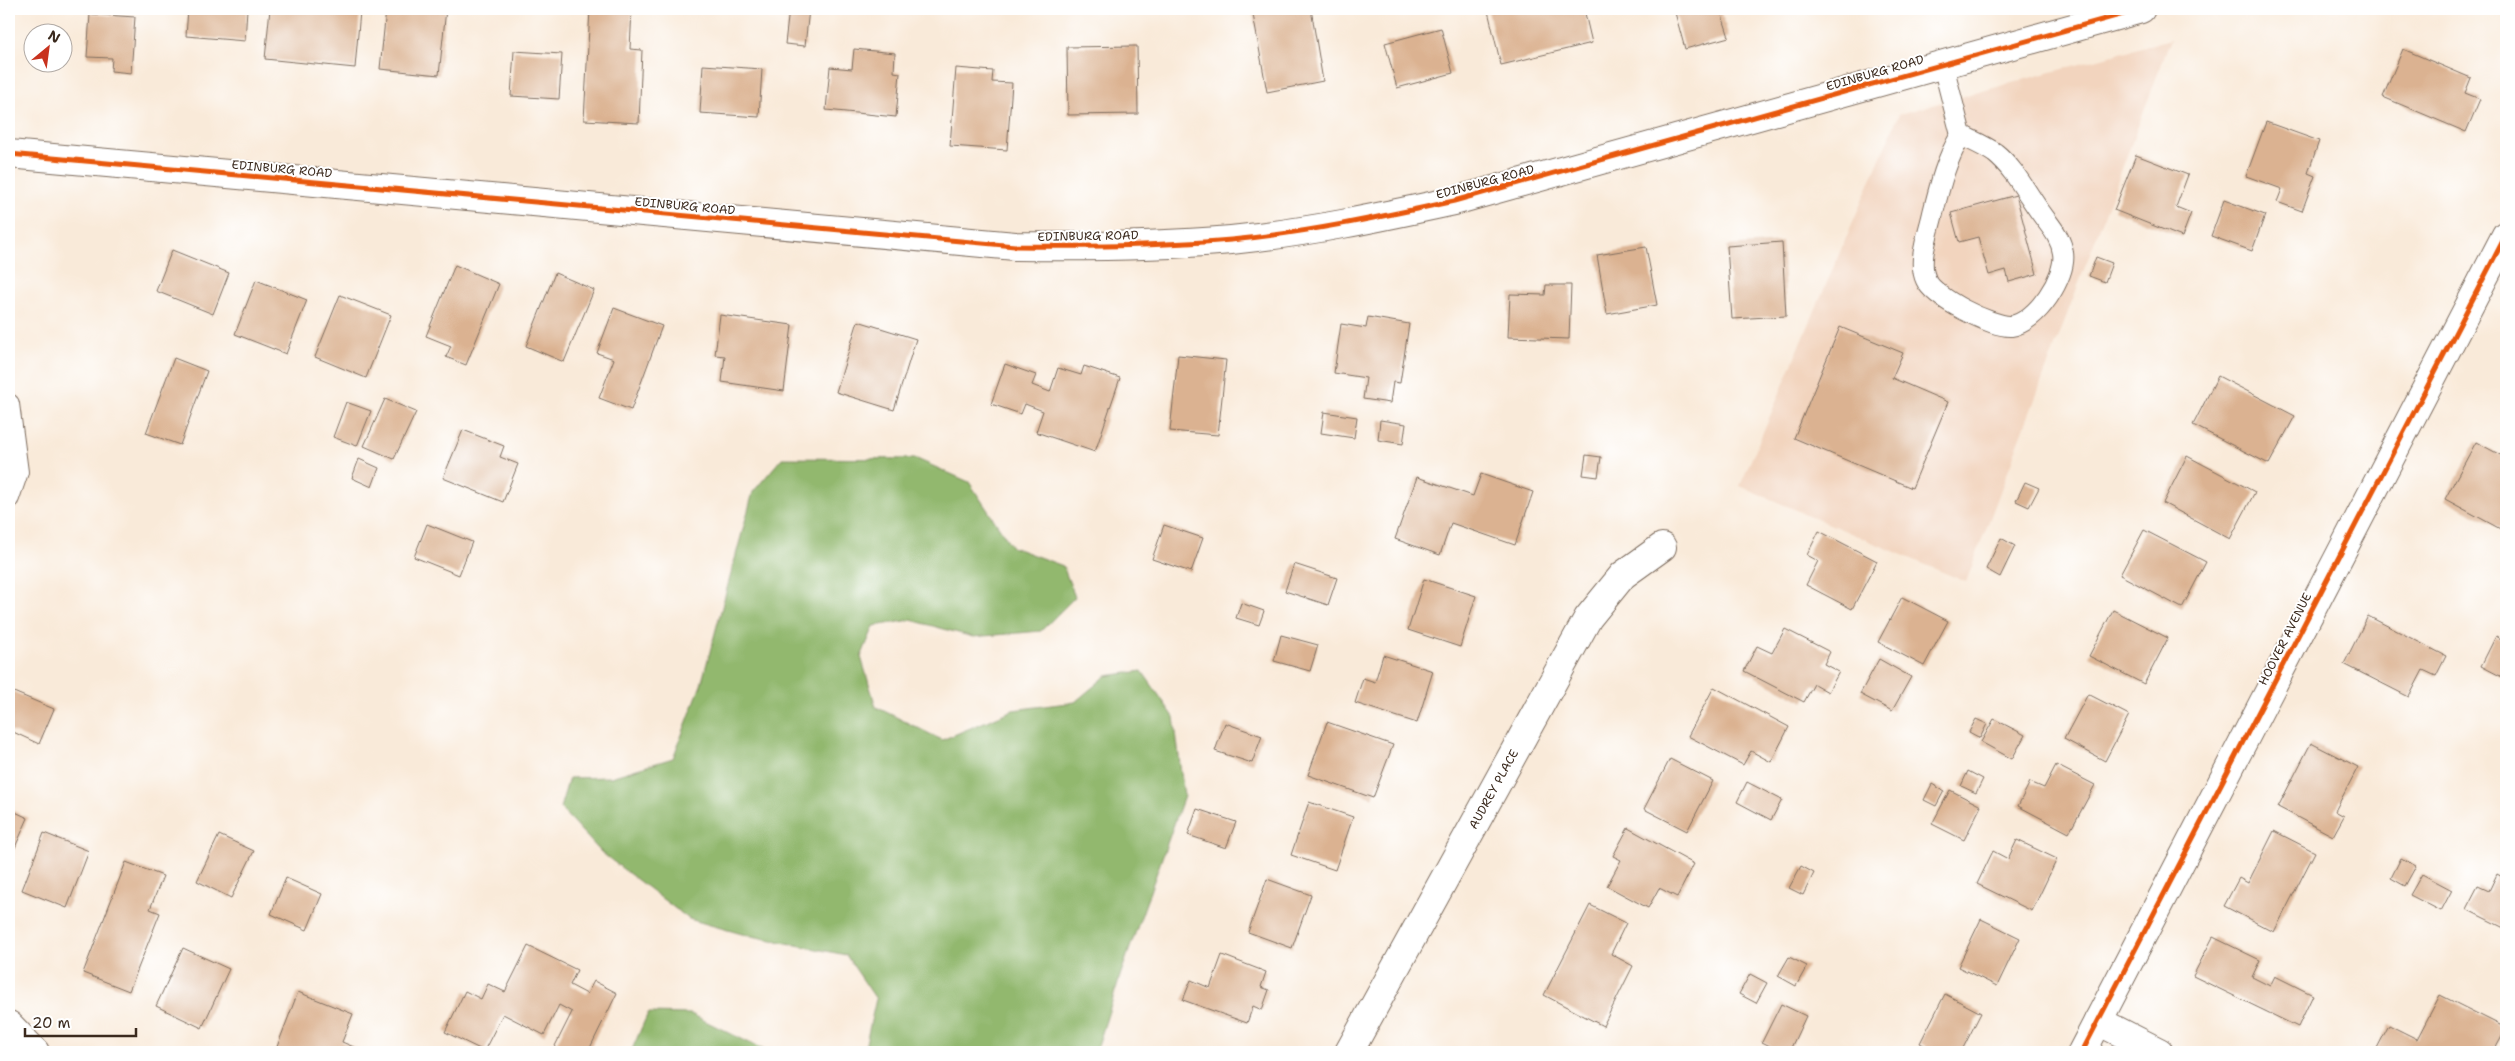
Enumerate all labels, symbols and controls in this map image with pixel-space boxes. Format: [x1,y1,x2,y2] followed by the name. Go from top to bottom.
[22,22,72,72] north arrow
[45,26,64,47] text: N
[1824,51,1926,95] street label: EDINBURG ROAD
[231,157,333,181] street label: EDINBURG ROAD
[1434,161,1536,203] street label: EDINBURG ROAD
[634,194,736,218] street label: EDINBURG ROAD
[1037,227,1139,245] street label: EDINBURG ROAD
[2255,590,2315,688] street label: HOOVER AVENUE
[1465,747,1522,832] street label: AUDREY PLACE
[25,1006,136,1038] scale bar
[32,1013,71,1033] text: 20 m

